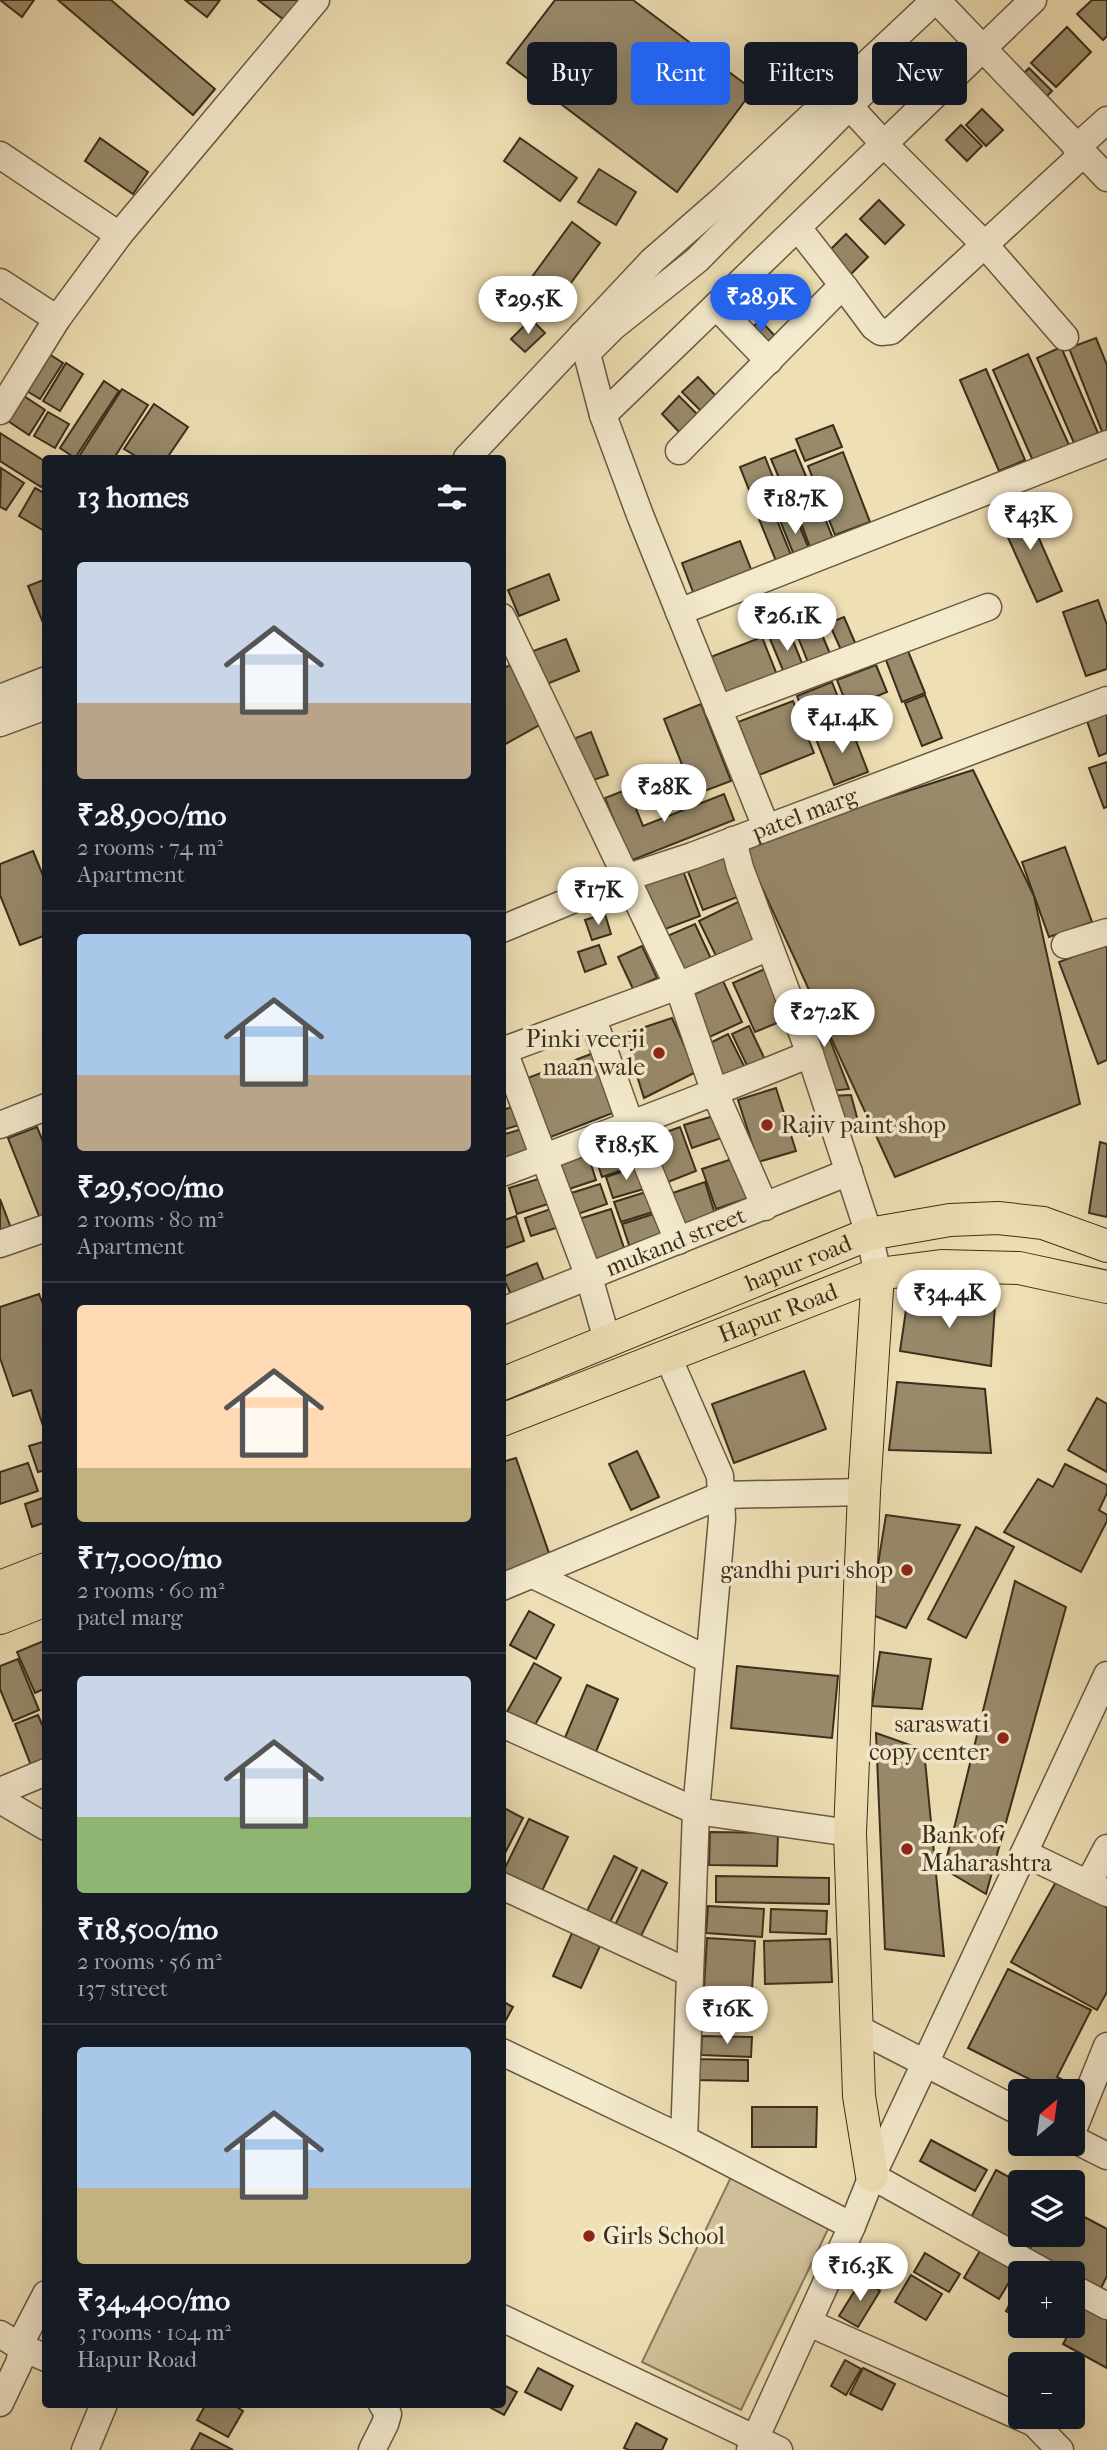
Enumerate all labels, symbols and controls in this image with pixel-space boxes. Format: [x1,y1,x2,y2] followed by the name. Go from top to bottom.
[527,42,617,105] chip: Buy
[631,42,730,105] chip: Rent
[744,42,858,105] chip: Filters
[872,42,967,105] chip: New
[704,274,818,334] pin: ₹28.9K
[471,276,585,336] pin: ₹29.5K
[726,283,796,310] text: ₹28.9K
[494,285,562,312] text: ₹29.5K
[738,476,852,536] pin: ₹18.7K
[433,478,471,516] icon: filters
[77,480,189,515] text: 13 homes
[763,485,827,512] text: ₹18.7K
[989,492,1071,552] pin: ₹43K
[1004,501,1056,528] text: ₹43K
[730,594,844,653] pin: ₹26.1K
[754,602,820,629] text: ₹26.1K
[211,607,337,733] icon: home
[785,696,899,755] pin: ₹41.4K
[807,704,877,731] text: ₹41.4K
[623,764,705,824] pin: ₹28K
[637,773,691,800] text: ₹28K
[747,781,862,847] street label: patel marg
[77,798,227,833] text: ₹28,900/mo
[77,834,223,861] text: 2 rooms · 74 m²
[77,861,185,888] text: Apartment
[557,867,639,927] pin: ₹17K
[573,876,623,903] text: ₹17K
[211,979,337,1105] icon: home
[767,990,881,1049] pin: ₹27.2K
[790,998,858,1025] text: ₹27.2K
[526,1025,645,1081] place label: Pinki veerji naan wale
[651,1045,667,1061] marker: Pinki veerji naan wale
[781,1111,946,1139] place label: Rajiv paint shop
[759,1117,775,1133] marker: Rajiv paint shop
[569,1122,683,1182] pin: ₹18.5K
[594,1131,658,1158] text: ₹18.5K
[77,1170,224,1205] text: ₹29,500/mo
[601,1201,750,1282] street label: mukand street
[77,1206,224,1233] text: 2 rooms · 80 m²
[741,1228,857,1297] street label: hapur road
[77,1233,185,1260] text: Apartment
[892,1270,1006,1330] pin: ₹34.4K
[714,1277,842,1349] street label: Hapur Road
[913,1279,985,1306] text: ₹34.4K
[211,1350,337,1476] icon: home
[77,1541,222,1576] text: ₹17,000/mo
[720,1556,893,1584] place label: gandhi puri shop
[899,1562,915,1578] marker: gandhi puri shop
[77,1577,224,1604] text: 2 rooms · 60 m²
[77,1604,183,1631] text: patel marg
[869,1710,990,1766] place label: saraswati copy center
[211,1721,337,1847] icon: home
[995,1730,1011,1746] marker: saraswati copy center
[921,1821,1053,1877] place label: Bank of Maharashtra
[899,1841,915,1857] marker: Bank of Maharashtra
[77,1912,218,1947] text: ₹18,500/mo
[77,1948,222,1975] text: 2 rooms · 56 m²
[77,1975,168,2002] text: 137 street
[686,1986,768,2046] pin: ₹16K
[702,1995,752,2022] text: ₹16K
[1008,2079,1085,2156] north arrow
[1008,2079,1085,2429] map controls
[211,2092,337,2218] icon: home
[1008,2170,1085,2247] button: layers
[603,2222,725,2250] place label: Girls School
[581,2228,597,2244] marker: Girls School
[803,2244,917,2303] pin: ₹16.3K
[828,2252,892,2279] text: ₹16.3K
[1008,2261,1085,2338] button: +
[77,2283,230,2318] text: ₹34,400/mo
[77,2319,231,2346] text: 3 rooms · 104 m²
[77,2346,197,2373] text: Hapur Road
[1008,2352,1085,2429] button: −

